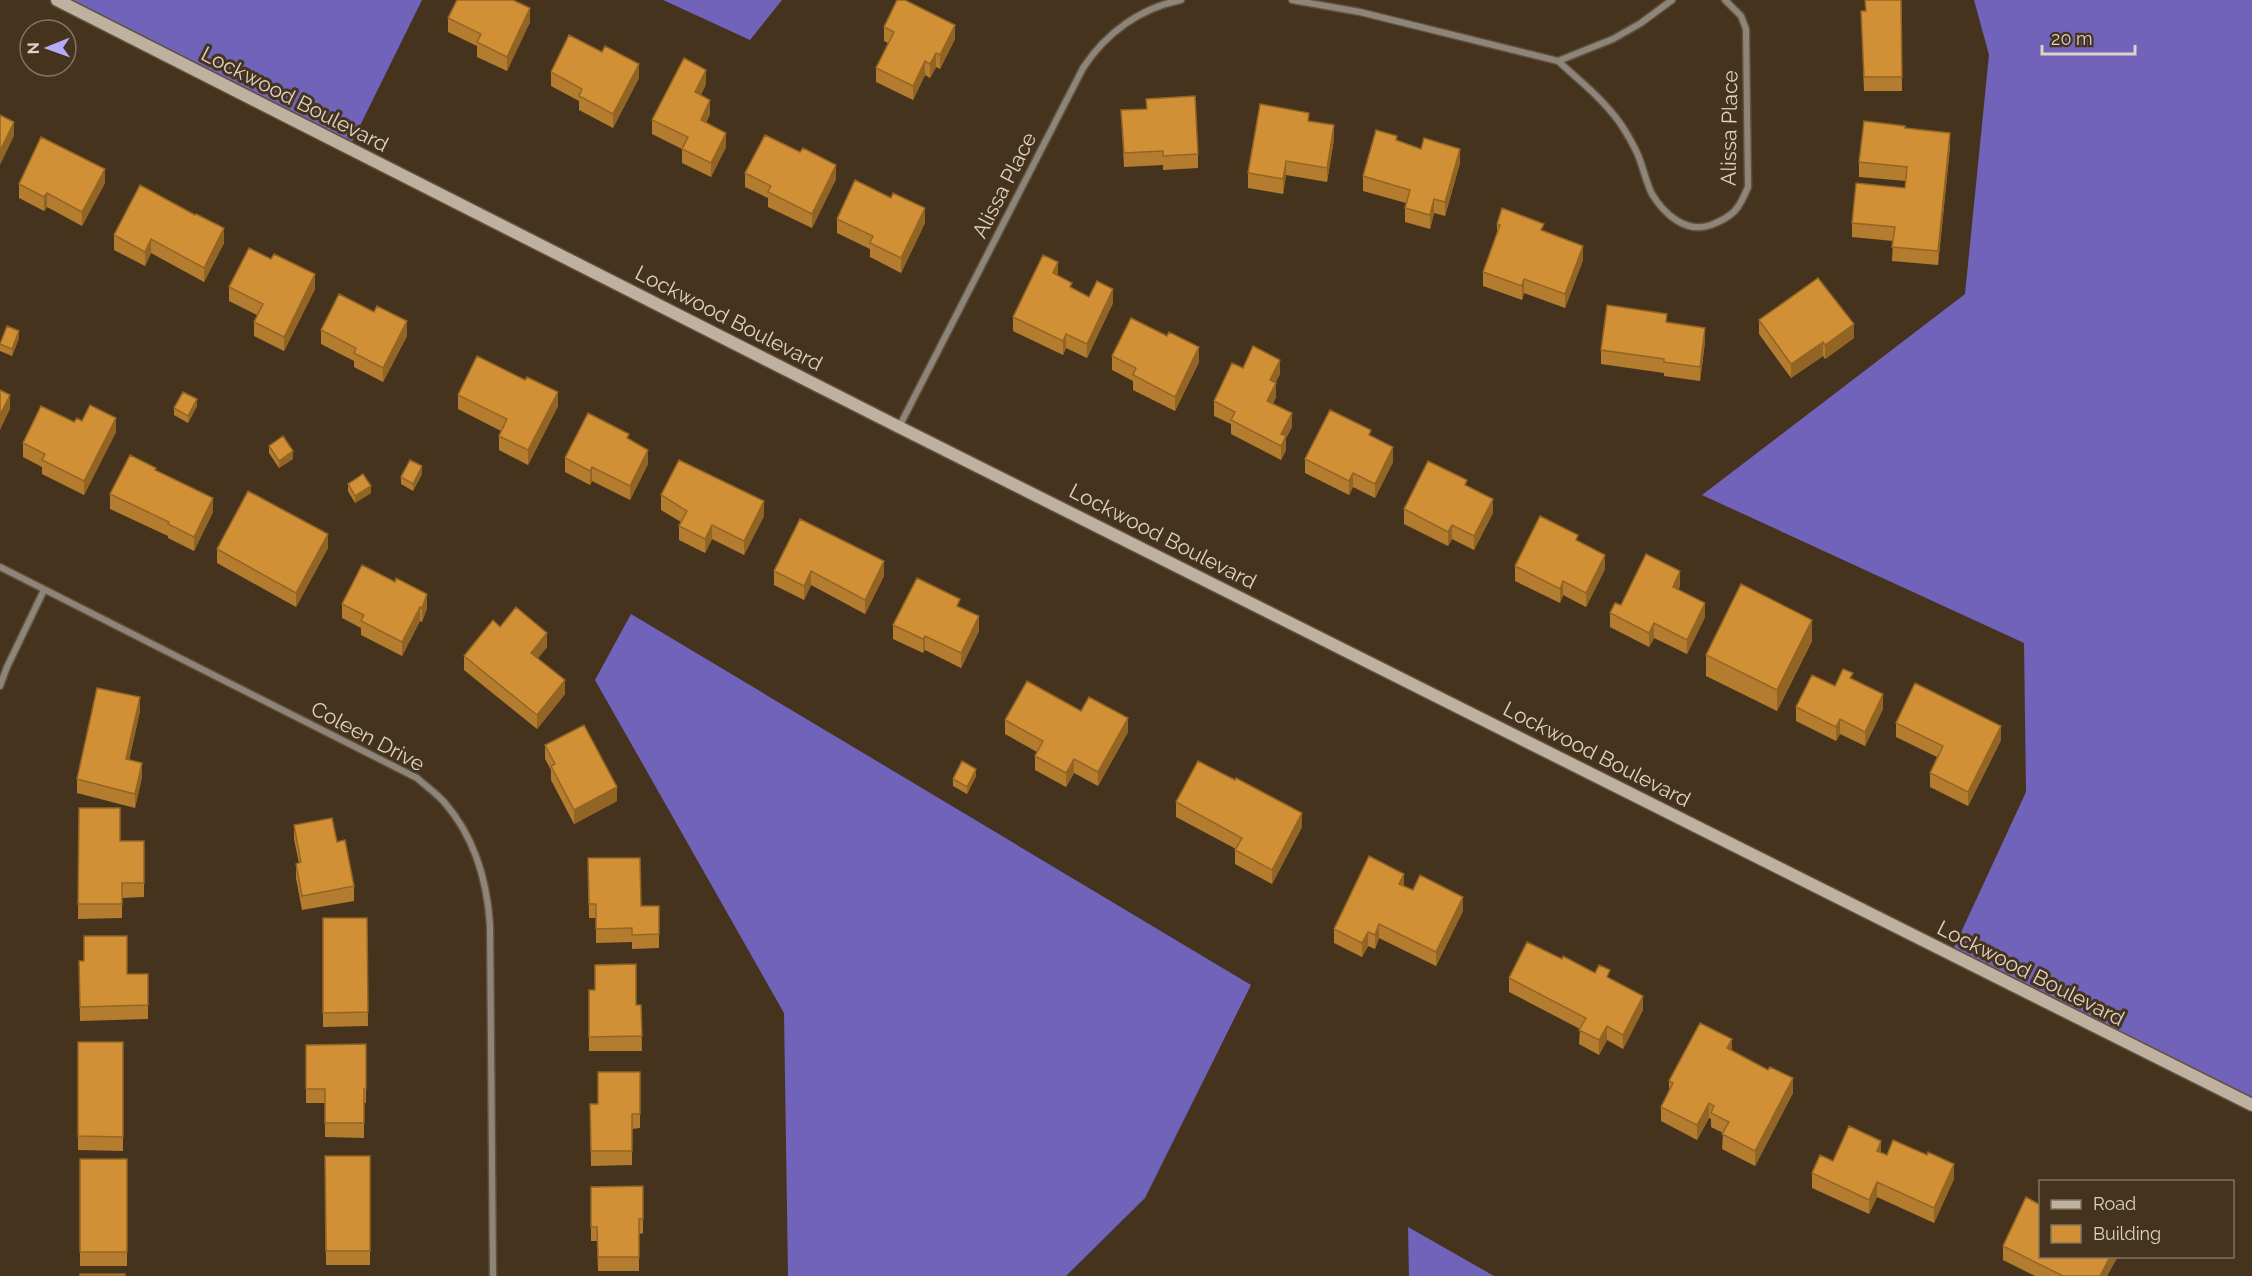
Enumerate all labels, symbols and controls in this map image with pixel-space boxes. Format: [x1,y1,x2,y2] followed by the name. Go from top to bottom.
[18,18,78,78] north arrow
[2042,18,2135,56] scale bar
[2051,28,2093,49] text: 20 m
[197,41,393,157] street label: Lockwood Boulevard
[24,42,43,55] text: N
[1715,70,1743,186] street label: Alissa Place
[967,128,1041,242] street label: Alissa Place
[631,260,827,376] street label: Lockwood Boulevard
[1065,478,1261,594] street label: Lockwood Boulevard
[307,696,429,776] street label: Coleen Drive
[1499,696,1695,812] street label: Lockwood Boulevard
[1933,915,2129,1031] street label: Lockwood Boulevard
[2039,1180,2234,1258] legend
[2093,1193,2136,1214] text: Road
[2093,1223,2161,1244] text: Building

